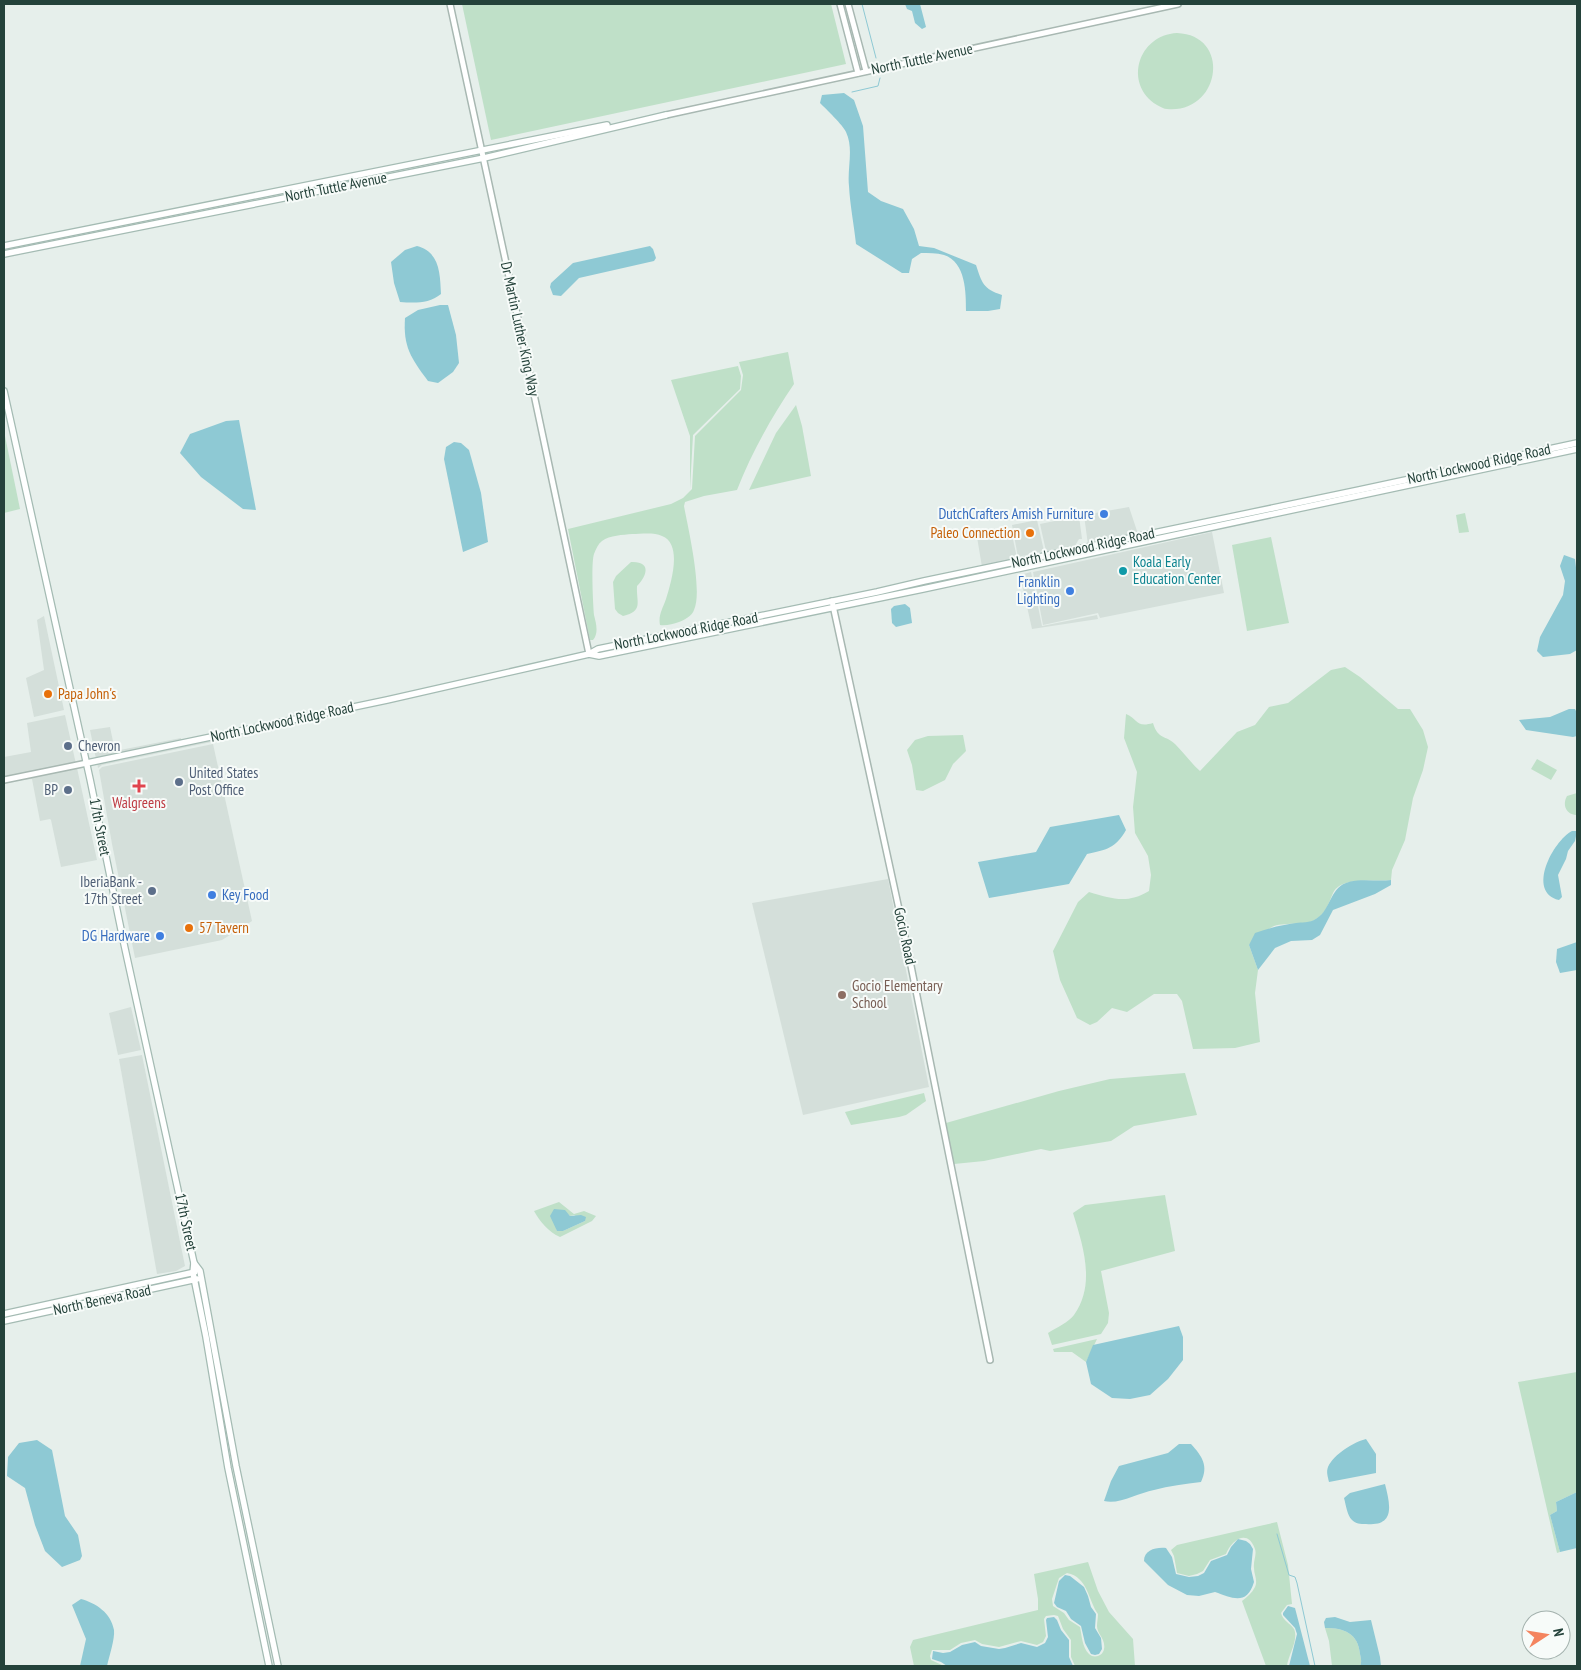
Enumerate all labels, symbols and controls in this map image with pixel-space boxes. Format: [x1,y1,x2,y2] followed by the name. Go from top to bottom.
[869,38,974,79] street label: North Tuttle Avenue
[283,167,388,206] street label: North Tuttle Avenue
[497,260,544,398] street label: Dr Martin Luther King Way
[1406,439,1552,488] street label: North Lockwood Ridge Road
[938,504,1094,523] place label: DutchCrafters Amish Furniture
[1098,508,1110,520] marker: DutchCrafters Amish Furniture
[930,523,1020,542] place label: Paleo Connection
[1010,523,1156,572] street label: North Lockwood Ridge Road
[1024,527,1036,539] marker: Paleo Connection
[1133,552,1222,588] place label: Koala Early Education Center
[1117,565,1129,577] marker: Koala Early Education Center
[1017,572,1060,608] place label: Franklin Lighting
[1064,585,1076,597] marker: Franklin Lighting
[612,607,759,654] street label: North Lockwood Ridge Road
[58,684,116,703] place label: Papa John's
[42,688,54,700] marker: Papa John's
[209,697,355,746] street label: North Lockwood Ridge Road
[78,736,120,755] place label: Chevron
[62,740,74,752] marker: Chevron
[189,763,258,799] place label: United States Post Office
[173,776,185,788] marker: United States Post Office
[44,780,58,799] place label: BP
[133,780,145,792] marker: Walgreens
[62,784,74,796] marker: BP
[112,793,166,812] place label: Walgreens
[86,796,115,857] street label: 17th Street
[80,872,142,908] place label: IberiaBank - 17th Street
[146,885,158,897] marker: IberiaBank - 17th Street
[222,885,269,904] place label: Key Food
[206,889,218,901] marker: Key Food
[890,906,921,966] street label: Gocio Road
[199,918,249,937] place label: 57 Tavern
[183,922,195,934] marker: 57 Tavern
[82,926,150,945] place label: DG Hardware
[154,930,166,942] marker: DG Hardware
[852,976,943,1012] place label: Gocio Elementary School
[836,989,848,1001] marker: Gocio Elementary School
[171,1191,202,1252] street label: 17th Street
[51,1280,152,1319] street label: North Beneva Road
[1521,1610,1571,1660] north arrow
[1549,1627,1568,1638] text: N

